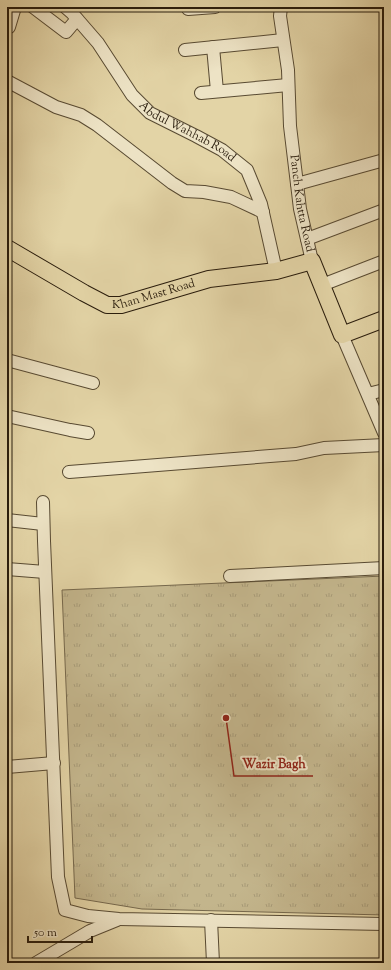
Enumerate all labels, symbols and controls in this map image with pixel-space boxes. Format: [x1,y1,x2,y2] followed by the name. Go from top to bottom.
[134,97,240,167] street label: Abdul Wahhab Road
[285,154,319,254] street label: Panch Kahtta Road
[112,275,197,314] street label: Khan Mast Road
[234,751,313,776] callout: Wazir Bagh
[242,756,306,774] text: Wazir Bagh
[28,918,92,944] scale bar
[33,924,57,942] text: 50 m

